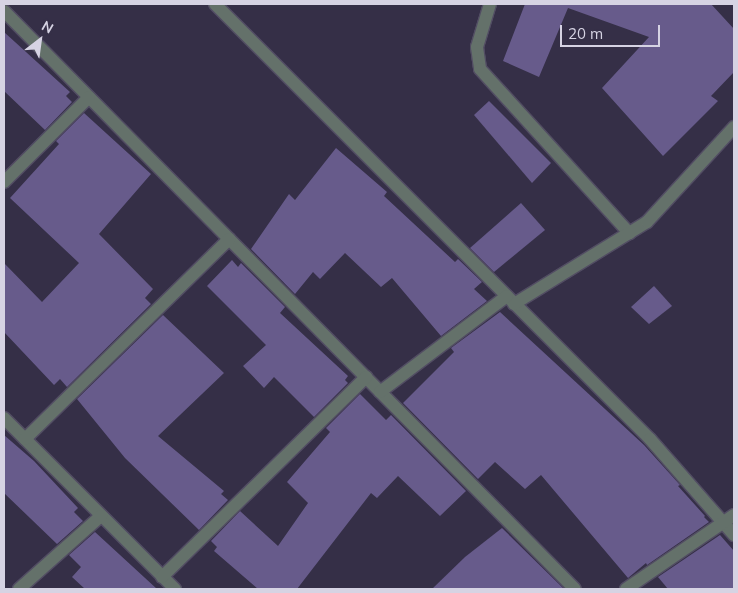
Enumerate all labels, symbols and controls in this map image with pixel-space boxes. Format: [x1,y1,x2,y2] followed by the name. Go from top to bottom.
[15,15,65,65] north arrow
[563,15,663,47] scale bar
[38,17,57,37] text: N
[568,24,603,43] text: 20 m

